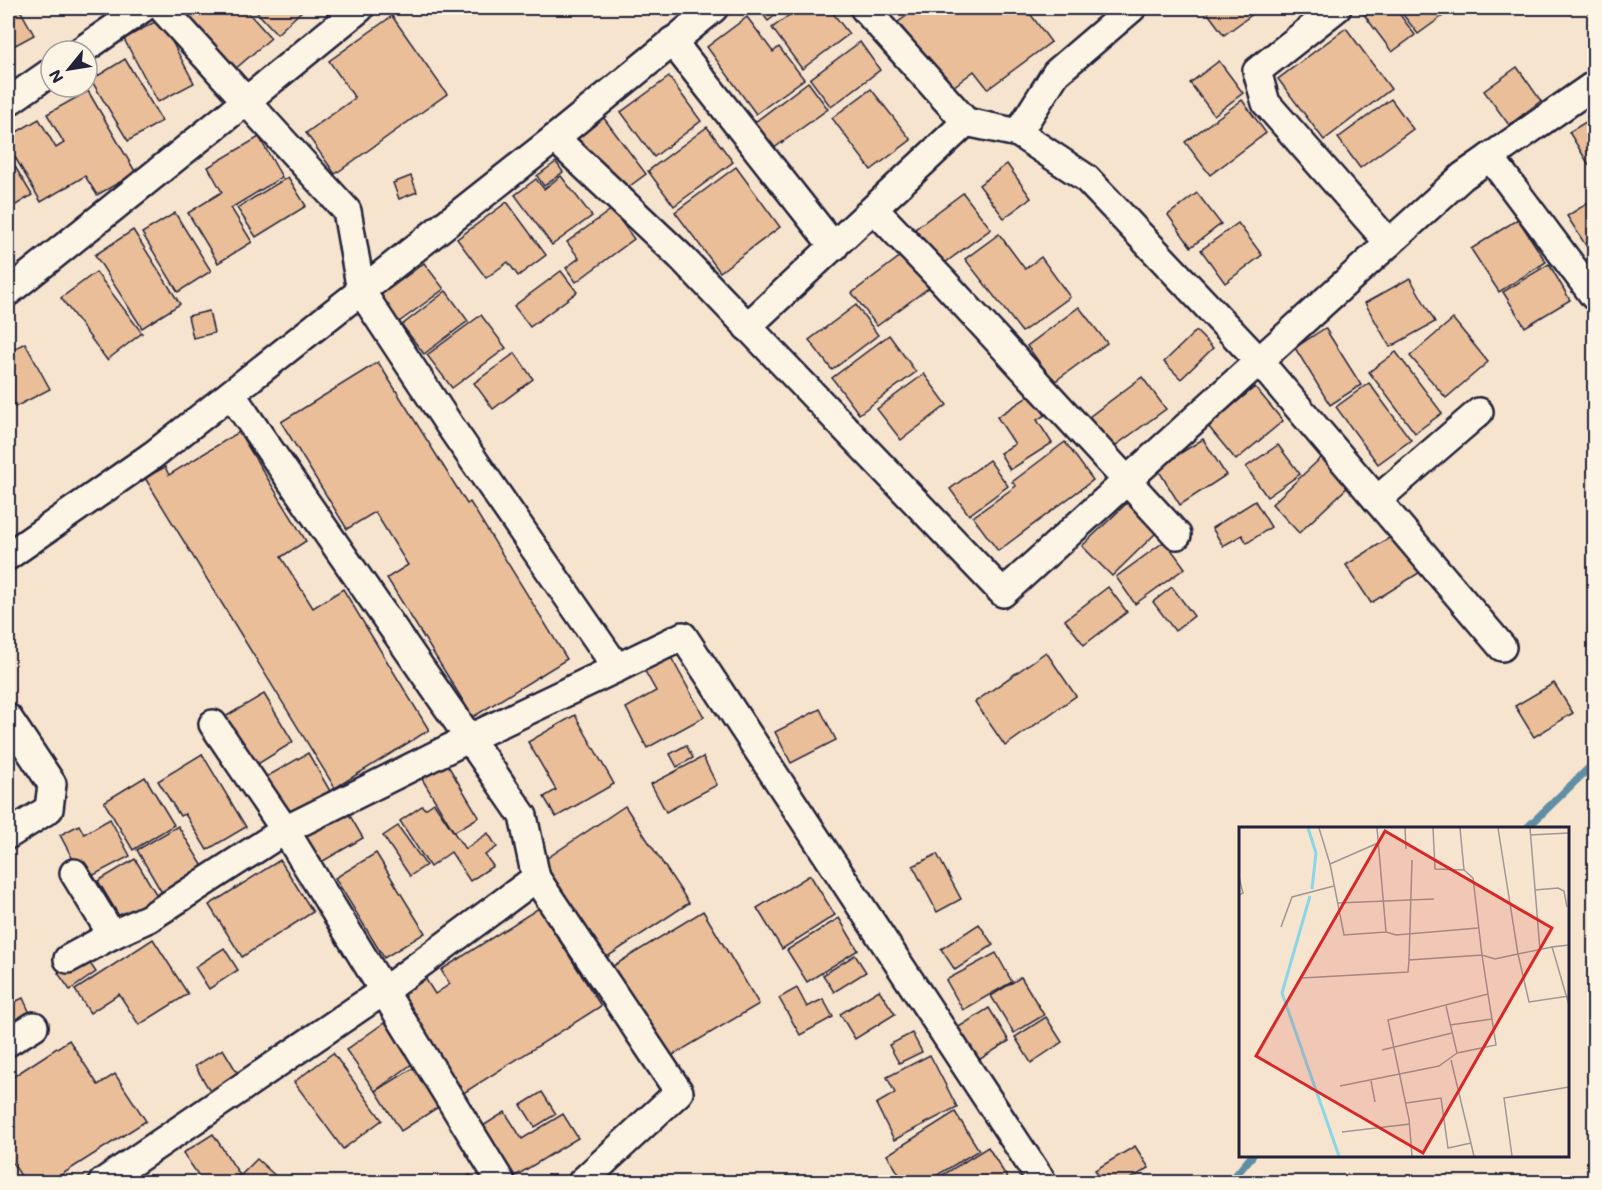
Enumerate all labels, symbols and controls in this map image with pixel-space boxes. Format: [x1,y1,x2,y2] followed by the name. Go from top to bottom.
[39,39,99,99] north arrow
[43,66,68,87] text: N
[1239,827,1569,1157] inset map

